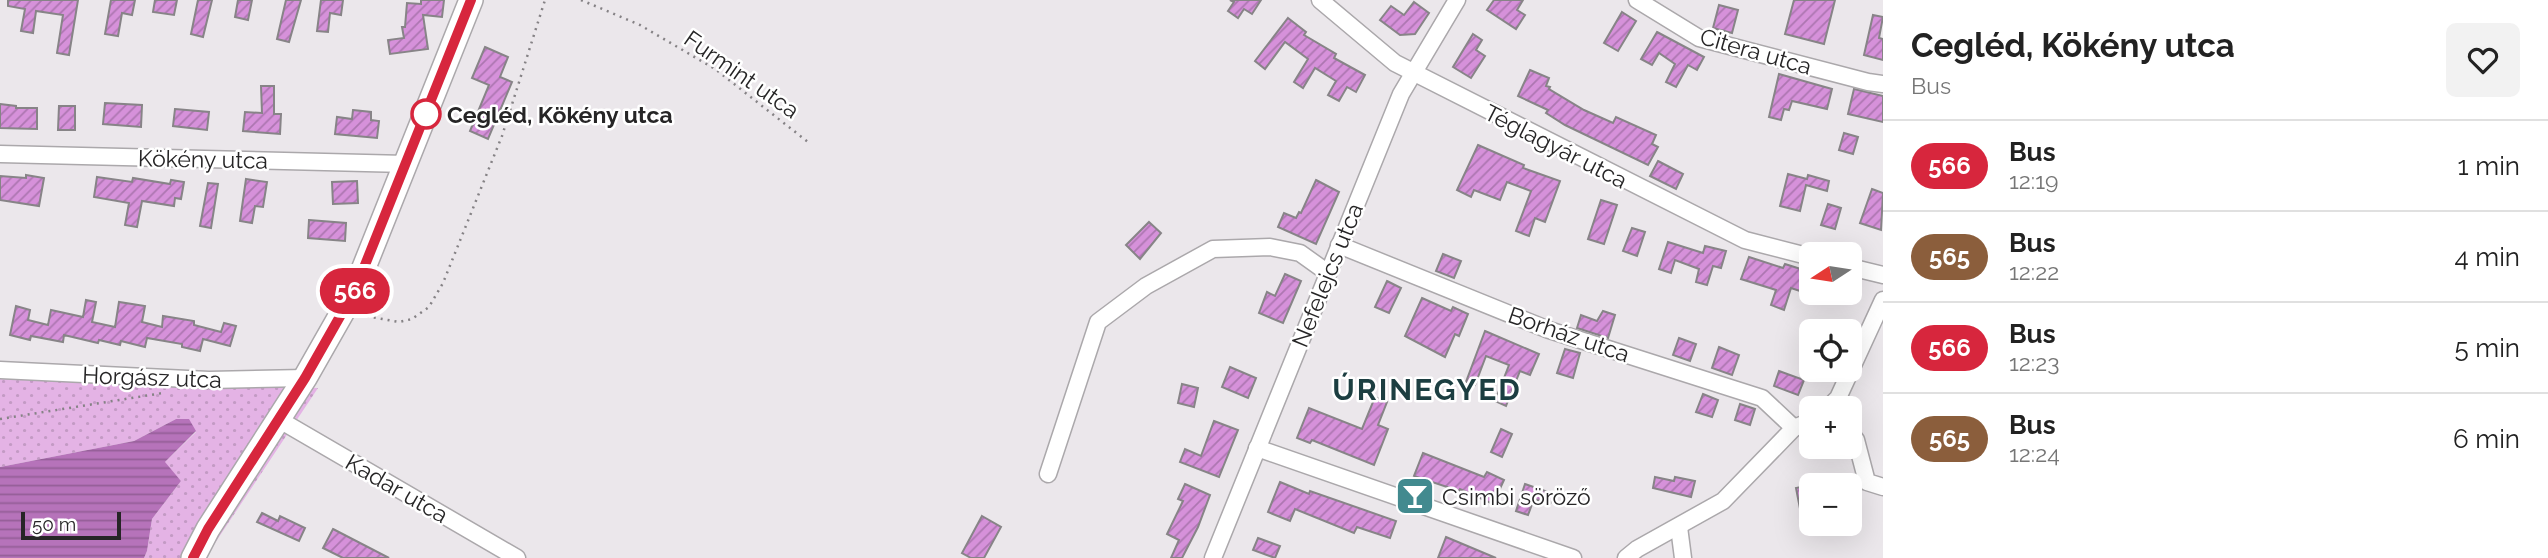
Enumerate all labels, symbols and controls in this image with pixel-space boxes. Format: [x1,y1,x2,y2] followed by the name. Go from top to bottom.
[1697,22,1815,80] street label: Citera utca
[2446,23,2520,97] button: heart
[679,25,805,123] street label: Furmint utca
[1911,26,2235,65] text: Cegléd, Kökény utca
[1911,72,1951,99] text: Bus
[1480,98,1632,194] street label: Téglagyár utca
[411,99,441,129] marker: Cegléd, Kökény utca
[447,101,673,128] place label: Cegléd, Kökény utca
[2009,137,2056,167] text: Bus
[138,144,268,174] street label: Kökény utca
[1928,151,1971,180] text: 566
[2458,151,2520,181] text: 1 min
[2009,167,2058,194] text: 12:19
[1286,199,1368,351] street label: Nefelejcs utca
[2009,228,2056,258] text: Bus
[1799,242,1862,304] north arrow
[1799,242,1862,536] map controls
[1929,242,1970,271] text: 565
[2454,242,2520,272] text: 4 min
[2009,258,2059,285] text: 12:22
[315,268,395,314] line badge: 566
[334,276,376,305] text: 566
[1505,301,1633,367] street label: Borház utca
[1799,319,1862,382] button: locate
[2009,319,2056,349] text: Bus
[1928,333,1971,362] text: 566
[2454,333,2520,363] text: 5 min
[2009,349,2059,376] text: 12:23
[82,361,222,393] street label: Horgász utca
[1332,372,1522,407] district label: ÚRINEGYED
[1799,396,1862,459] button: +
[2009,410,2056,440] text: Bus
[1929,424,1970,453] text: 565
[2453,424,2520,454] text: 6 min
[2009,440,2060,467] text: 12:24
[341,448,453,528] street label: Kadar utca
[1799,473,1862,536] button: −
[1394,475,1436,517] bar icon: Csimbi söröző
[1442,483,1591,510] place label: Csimbi söröző
[21,509,121,541] scale bar
[32,513,76,535] text: 50 m

